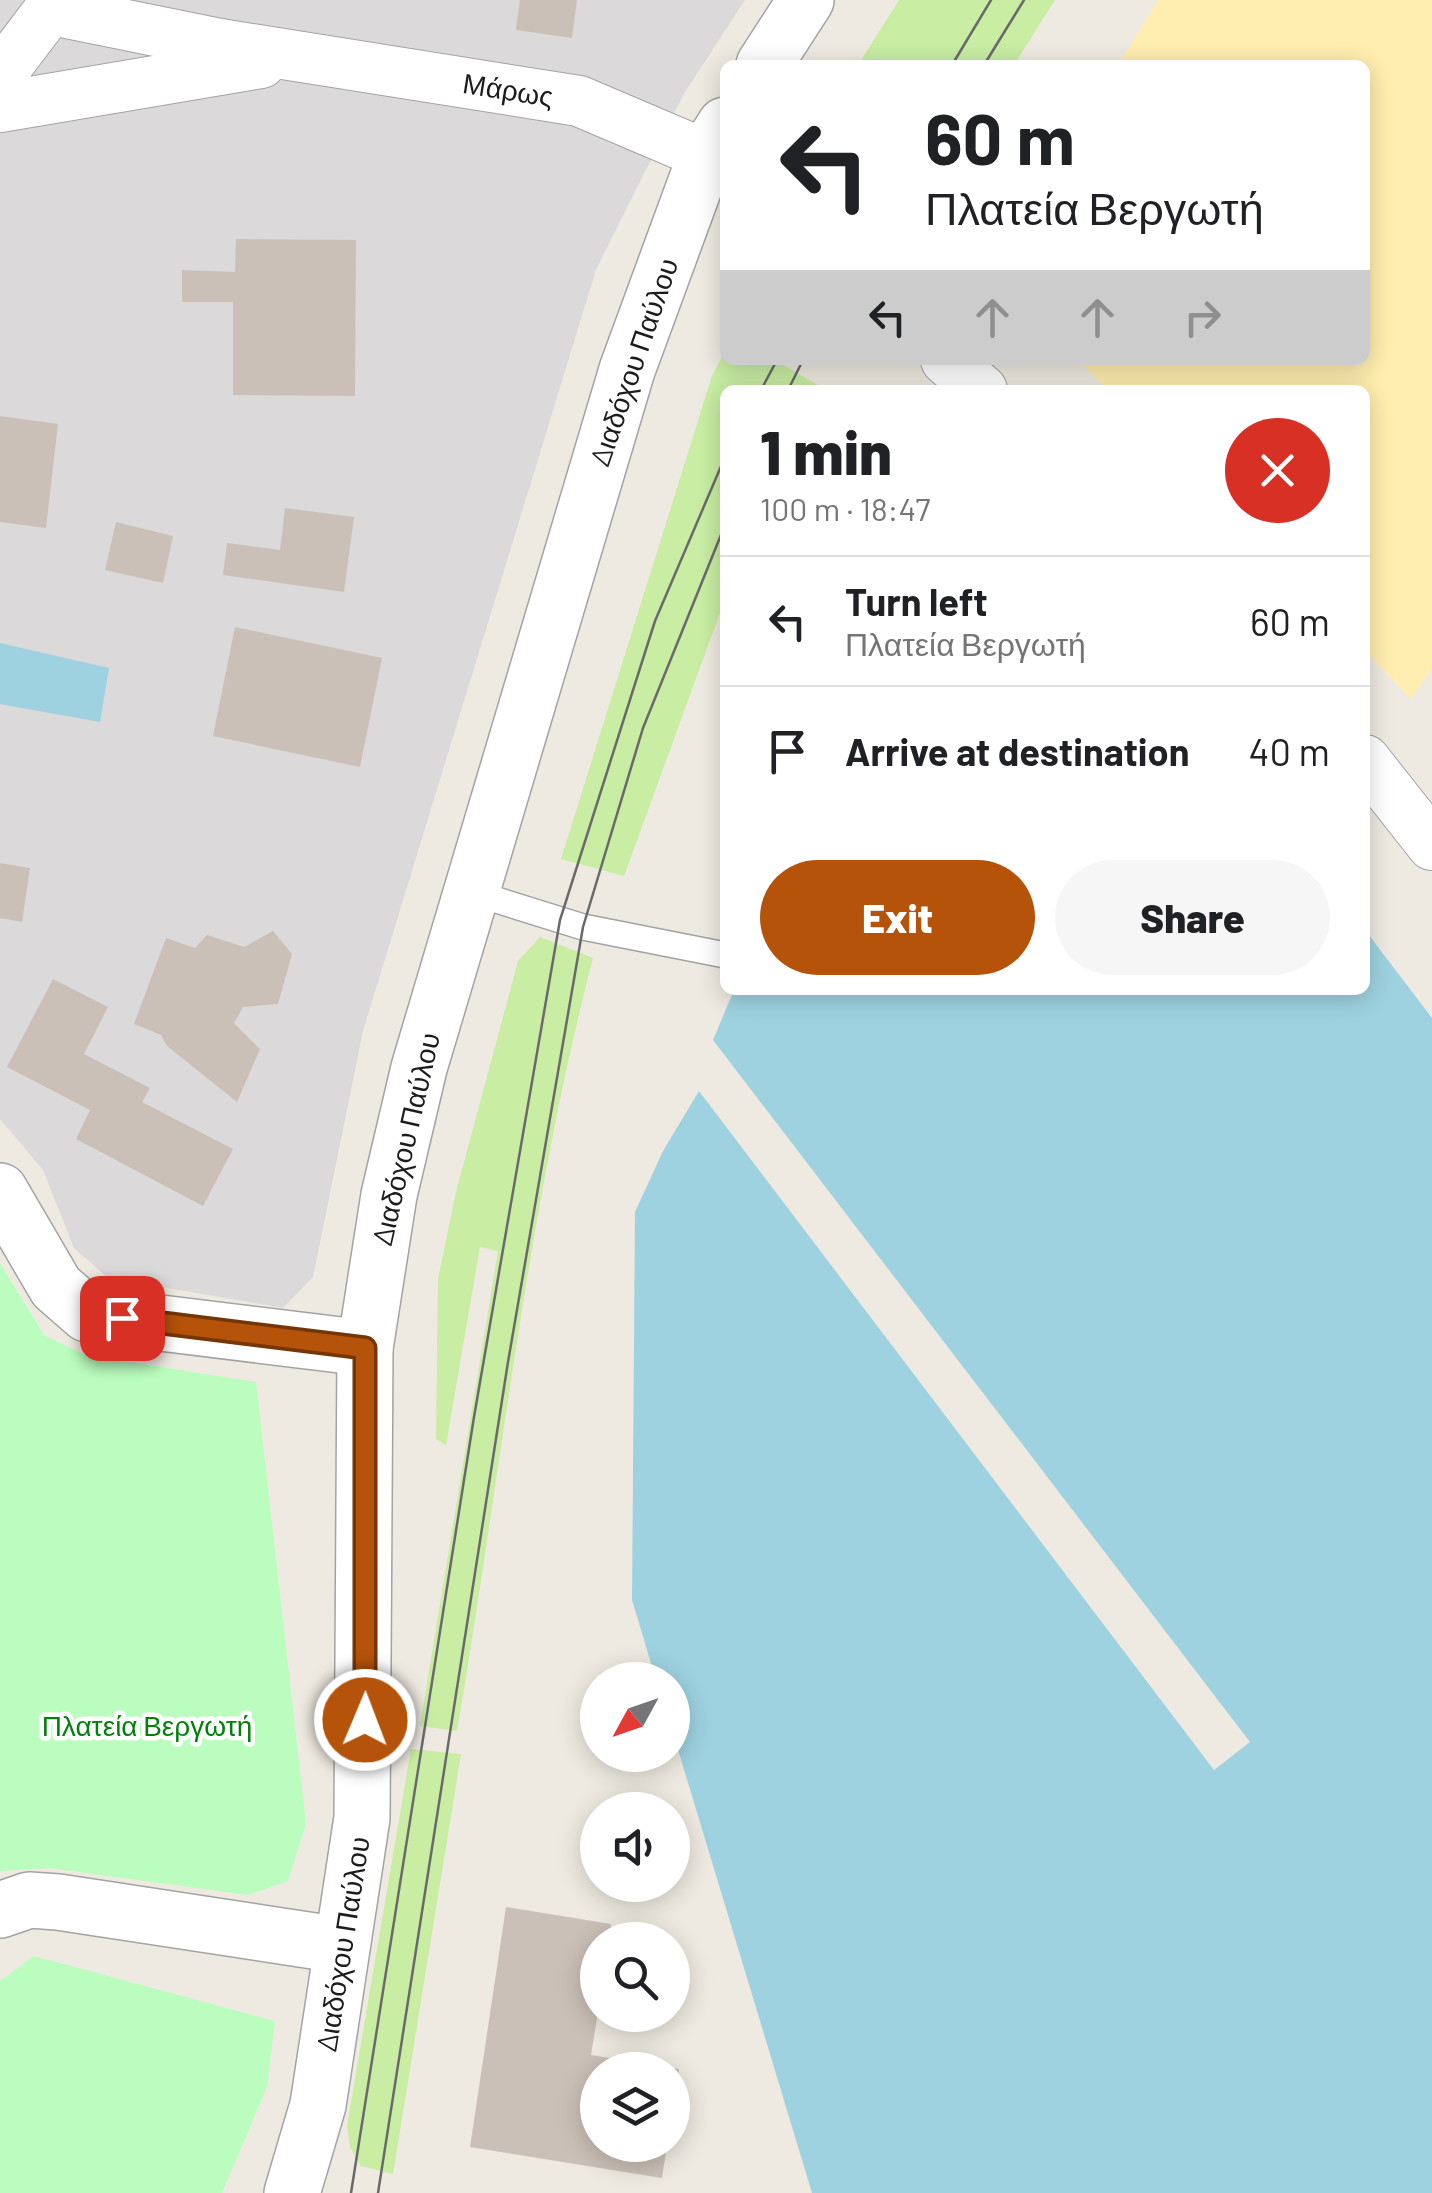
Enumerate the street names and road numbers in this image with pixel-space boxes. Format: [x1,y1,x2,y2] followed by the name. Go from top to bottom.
[461,65,556,113] street label: Μάρως
[582,253,685,470] street label: Διαδόχου Παύλου
[364,1029,446,1248] street label: Διαδόχου Παύλου
[308,1834,376,2054] street label: Διαδόχου Παύλου

